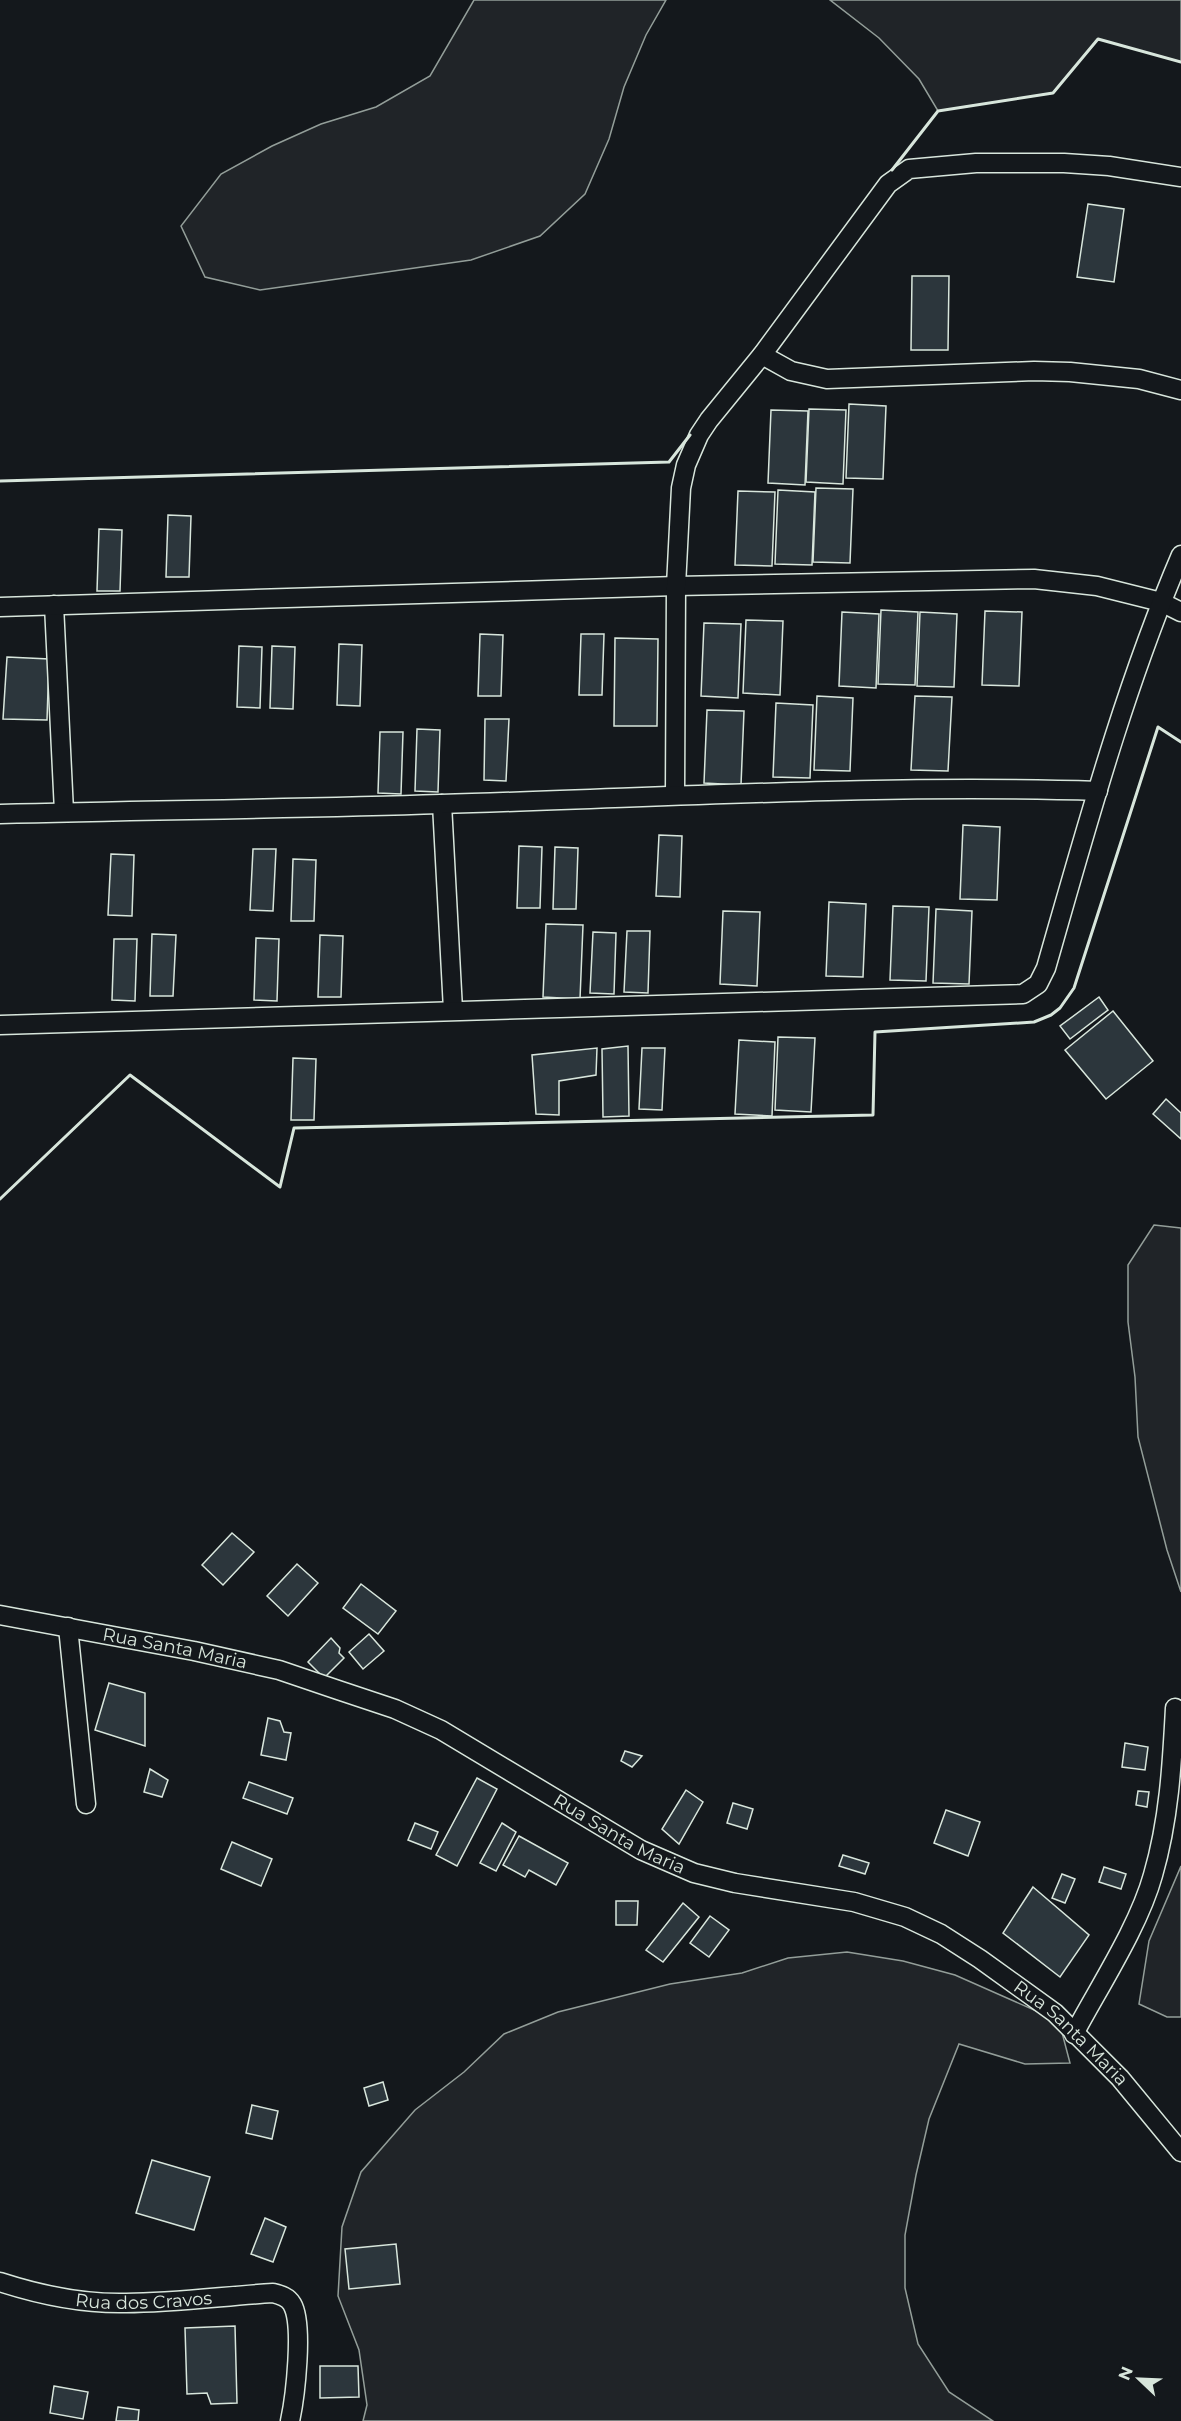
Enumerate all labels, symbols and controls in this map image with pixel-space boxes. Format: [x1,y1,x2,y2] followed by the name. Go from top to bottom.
[101,1623,249,1674] street label: Rua Santa Maria
[549,1789,688,1879] street label: Rua Santa Maria
[1009,1976,1133,2090] street label: Rua Santa Maria
[74,2287,213,2314] street label: Rua dos Cravos
[1109,2349,1169,2409] north arrow
[1114,2364,1137,2383] text: N

